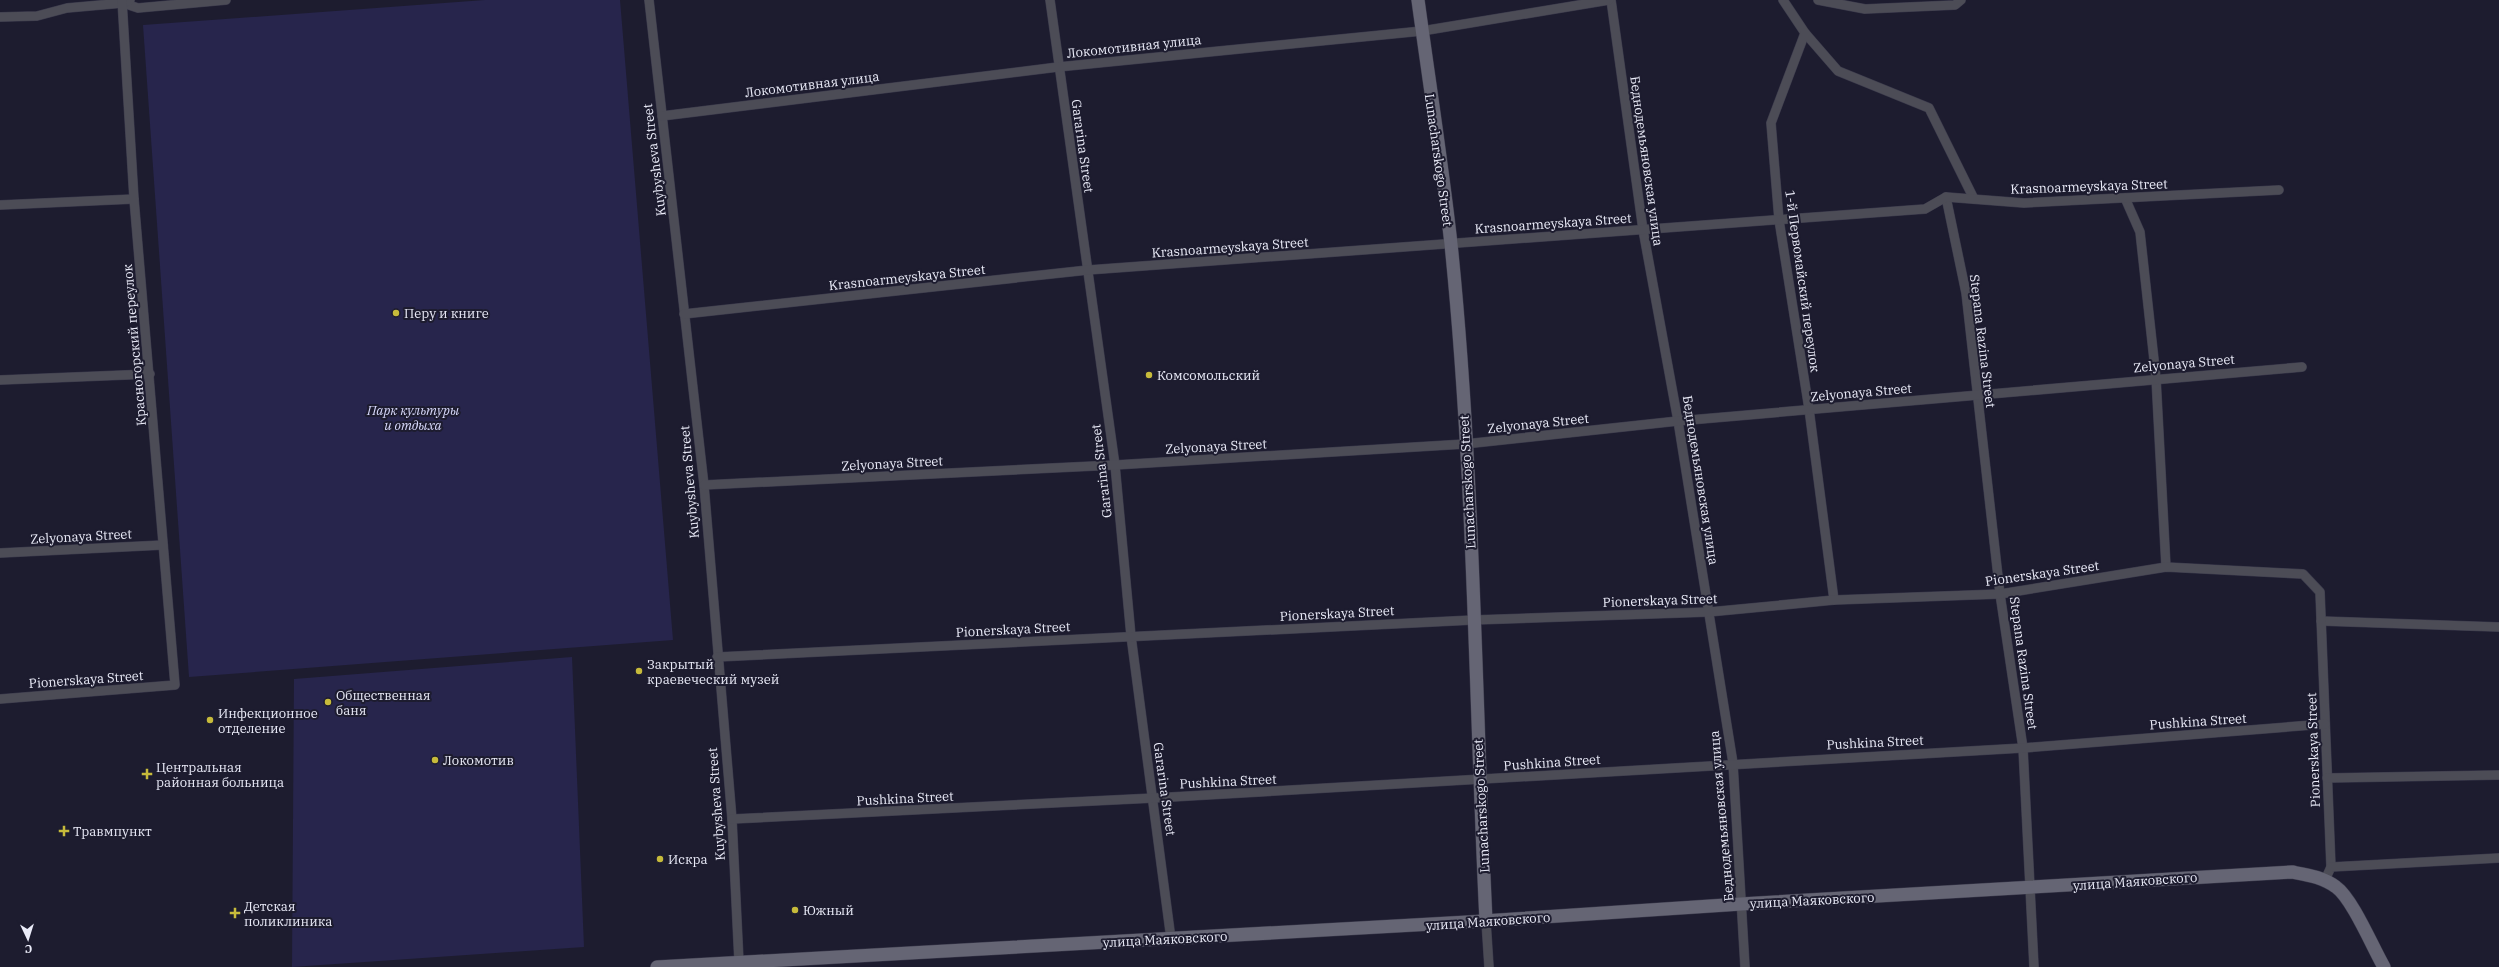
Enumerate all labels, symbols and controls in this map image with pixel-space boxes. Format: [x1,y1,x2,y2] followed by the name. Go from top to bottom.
[1066,31,1202,62] street label: Локомотивная улица
[744,68,880,101] street label: Локомотивная улица
[1626,75,1667,247] street label: Беднодемьяновская улица
[1421,93,1456,228] street label: Lunacharskogo Street
[1068,98,1098,194] street label: Gararina Street
[639,102,670,217] street label: Kuybysheva Street
[2010,175,2168,198] street label: Krasnoarmeyskaya Street
[1781,189,1824,374] street label: 1-й Первомайский переулок
[1474,210,1633,237] street label: Krasnoarmeyskaya Street
[1151,234,1310,261] street label: Krasnoarmeyskaya Street
[828,261,987,294] street label: Krasnoarmeyskaya Street
[119,263,150,427] street label: Красногорский переулок
[1966,273,1999,409] street label: Stepana Razina Street
[404,305,489,322] place label: Перу и книге
[391,308,401,318] marker: Перу и книге
[2133,351,2236,376] street label: Zelyonaya Street
[1157,367,1260,384] place label: Комсомольский
[1144,370,1154,380] marker: Комсомольский
[1810,380,1913,405] street label: Zelyonaya Street
[1679,394,1722,566] street label: Беднодемьяновская улица
[366,402,459,434] park label: Парк культуры и отдыха
[1486,410,1590,437] street label: Zelyonaya Street
[1455,414,1479,549] street label: Lunacharskogo Street
[1087,423,1116,519] street label: Gararina Street
[676,424,703,539] street label: Kuybysheva Street
[1165,435,1268,458] street label: Zelyonaya Street
[841,452,944,475] street label: Zelyonaya Street
[30,525,133,548] street label: Zelyonaya Street
[1984,557,2101,590] street label: Pionerskaya Street
[1602,590,1718,611] street label: Pionerskaya Street
[2006,595,2041,731] street label: Stepana Razina Street
[1279,602,1395,625] street label: Pionerskaya Street
[955,618,1071,641] street label: Pionerskaya Street
[647,656,779,688] place label: Закрытый краевеческий музей
[634,666,644,676] marker: Закрытый краевеческий музей
[28,667,144,692] street label: Pionerskaya Street
[336,687,430,719] place label: Общественная баня
[2303,692,2324,808] street label: Pionerskaya Street
[323,697,333,707] marker: Общественная баня
[218,705,318,737] place label: Инфекционное отделение
[2149,710,2248,733] street label: Pushkina Street
[205,715,215,725] marker: Инфекционное отделение
[1706,730,1737,902] street label: Беднодемьяновская улица
[1826,731,1924,754] street label: Pushkina Street
[1469,738,1493,873] street label: Lunacharskogo Street
[1150,741,1180,837] street label: Gararina Street
[704,746,729,861] street label: Kuybysheva Street
[1503,751,1602,774] street label: Pushkina Street
[443,752,514,769] place label: Локомотив
[430,755,440,765] marker: Локомотив
[156,759,284,791] place label: Центральная районная больница
[141,768,153,780] marker: Центральная районная больница
[1179,770,1277,793] street label: Pushkina Street
[856,787,954,810] street label: Pushkina Street
[73,823,152,840] place label: Травмпункт
[58,825,70,837] marker: Травмпункт
[668,851,708,868] place label: Искра
[655,854,665,864] marker: Искра
[2072,869,2198,894] street label: улица Маяковского
[1749,889,1875,912] street label: улица Маяковского
[244,898,332,930] place label: Детская поликлиника
[803,902,854,919] place label: Южный
[790,905,800,915] marker: Южный
[229,907,241,919] marker: Детская поликлиника
[1425,909,1551,934] street label: улица Маяковского
[8,919,48,959] north arrow
[1102,928,1228,951] street label: улица Маяковского
[25,942,33,956] text: С

